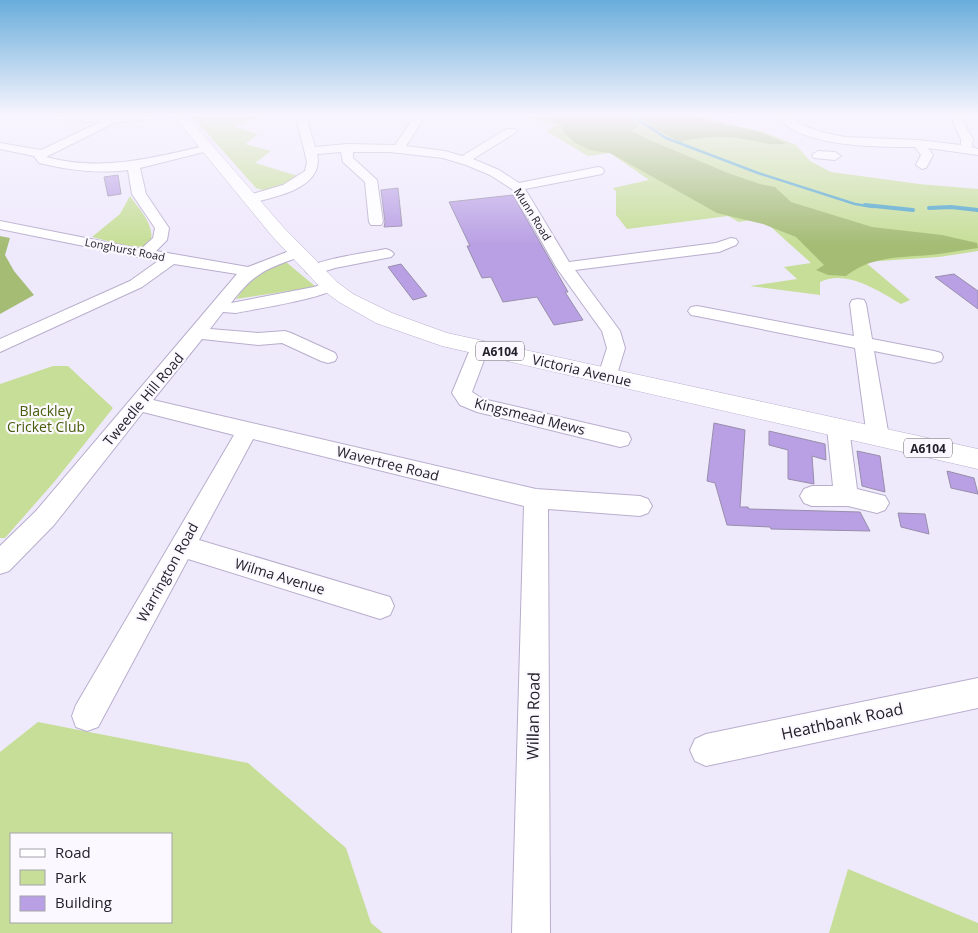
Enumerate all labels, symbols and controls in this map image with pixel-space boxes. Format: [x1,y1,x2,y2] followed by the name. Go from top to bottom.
[511,185,555,243] street label: Munn Road
[84,234,166,264] street label: Longhurst Road
[476,342,524,361] road number: A6104
[98,349,188,449] street label: Tweedle Hill Road
[530,349,634,391] street label: Victoria Avenue
[473,393,588,439] street label: Kingsmead Mews
[7,401,85,436] park label: Blackley Cricket Club
[904,438,952,458] road number: A6104
[335,441,441,485] street label: Wavertree Road
[132,519,202,625] street label: Warrington Road
[233,553,327,599] street label: Wilma Avenue
[521,672,545,760] street label: Willan Road
[779,697,905,745] street label: Heathbank Road
[10,833,172,923] legend
[55,842,91,862] text: Road
[55,867,86,887] text: Park
[55,892,112,912] text: Building

